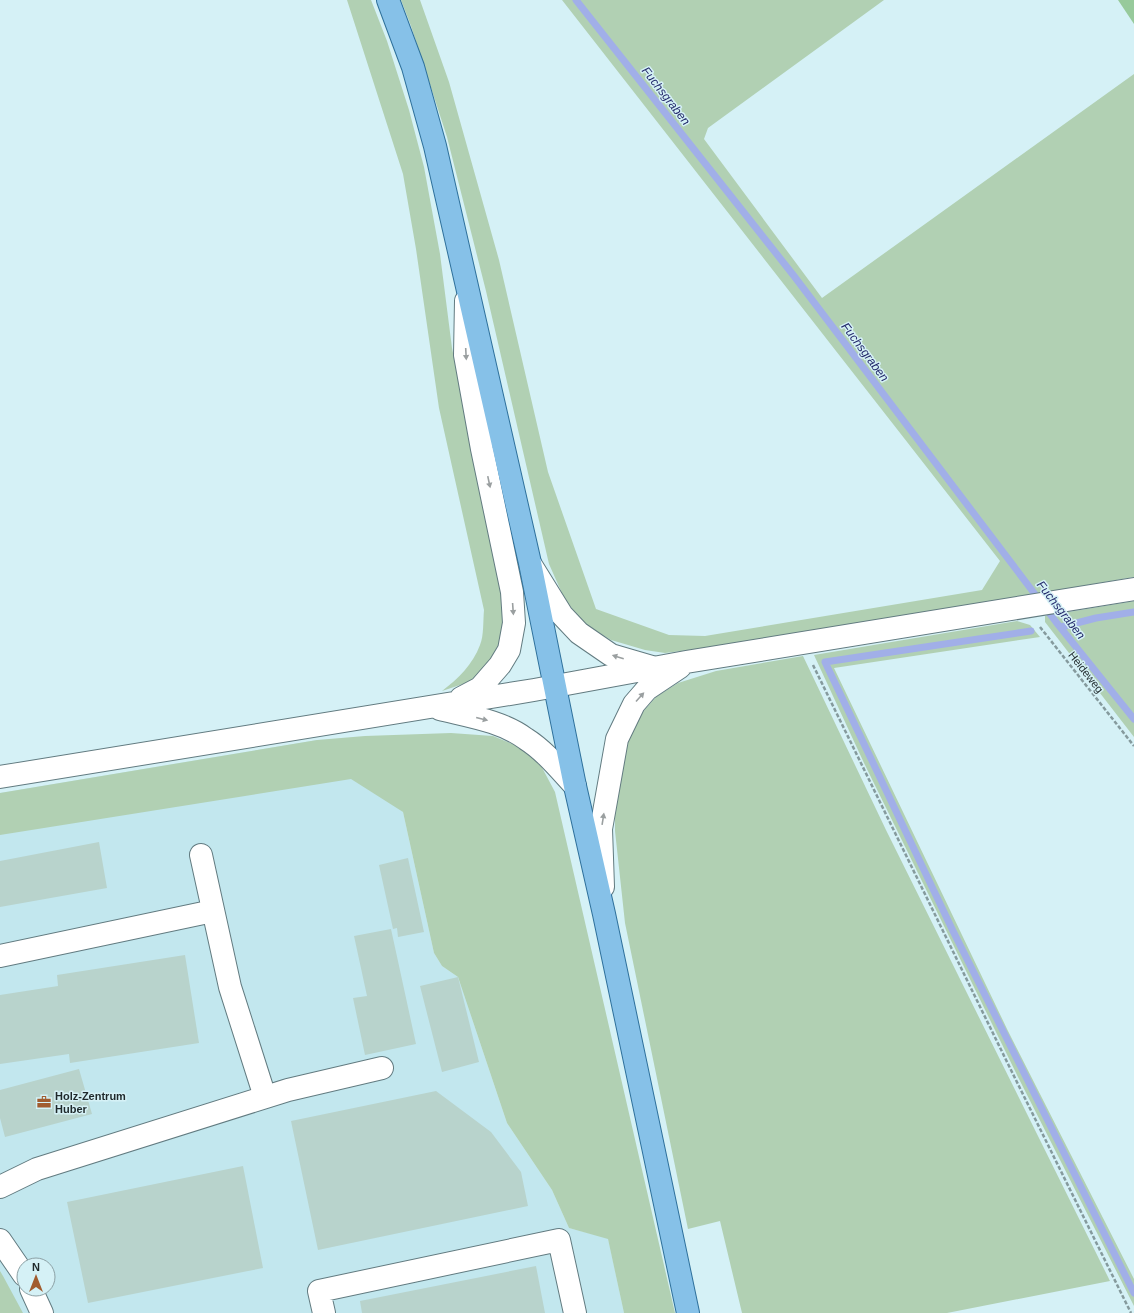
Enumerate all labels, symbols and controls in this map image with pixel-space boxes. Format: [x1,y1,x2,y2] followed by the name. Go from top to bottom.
[639,64,693,128] water label: Fuchsgraben
[838,320,892,384] water label: Fuchsgraben
[463,348,469,361] one-way arrow
[486,475,492,488] one-way arrow
[1034,578,1088,642] water label: Fuchsgraben
[509,603,516,615] one-way arrow
[1066,649,1106,695] street label: Heideweg
[612,654,624,660] one-way arrow
[636,692,645,702] one-way arrow
[476,716,488,722] one-way arrow
[600,813,606,825] one-way arrow
[55,1090,126,1115] place label: Holz-Zentrum Huber
[36,1094,52,1110] office icon: Holz-Zentrum Huber
[16,1257,56,1297] north arrow
[32,1261,40,1273] text: N

